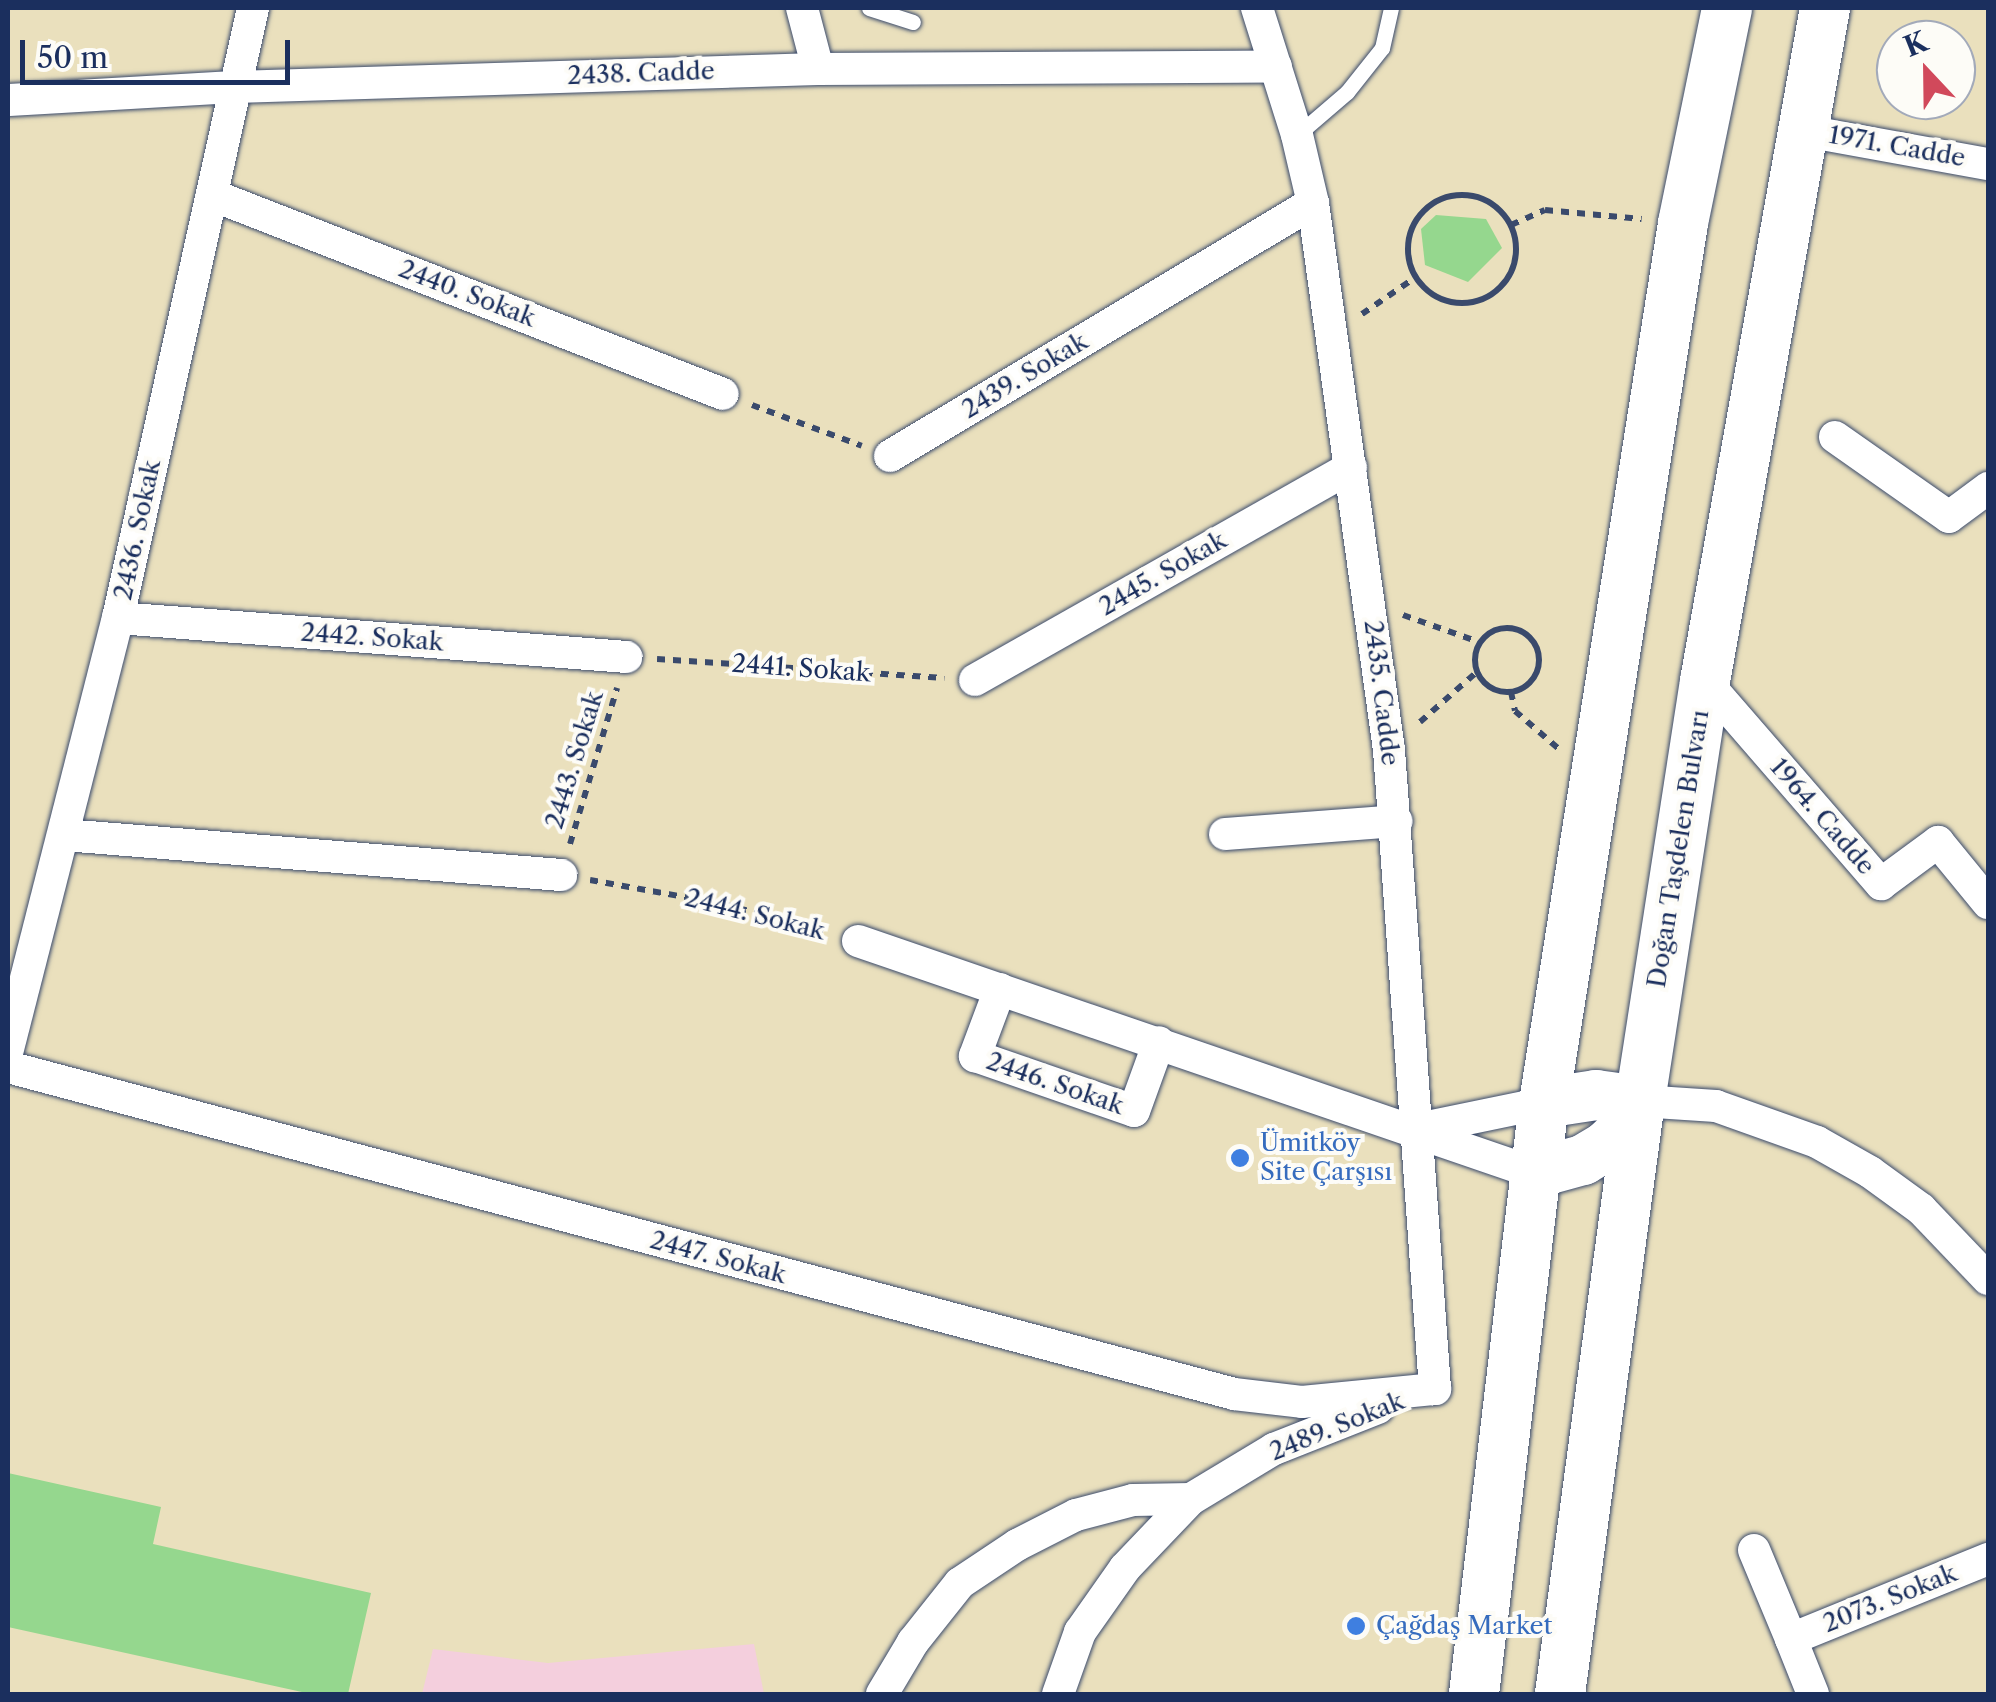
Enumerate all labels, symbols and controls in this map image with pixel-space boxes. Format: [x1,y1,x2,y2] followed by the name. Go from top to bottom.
[25,20,295,82] scale bar
[1876,20,1976,120] north arrow
[1899,24,1932,64] text: K
[37,39,108,76] text: 50 m
[567,56,715,92] street label: 2438. Cadde
[1826,120,1968,174] street label: 1971. Cadde
[395,254,539,334] street label: 2440. Sokak
[957,327,1093,425] street label: 2439. Sokak
[109,457,167,603] street label: 2436. Sokak
[1094,526,1232,622] street label: 2445. Sokak
[300,618,444,658] street label: 2442. Sokak
[1357,619,1405,767] street label: 2435. Cadde
[731,649,871,689] street label: 2441. Sokak
[540,688,610,832] street label: 2443. Sokak
[1642,708,1716,990] street label: Doğan Taşdelen Bulvarı
[1763,753,1881,881] street label: 1964. Cadde
[682,883,828,947] street label: 2444. Sokak
[983,1047,1127,1121] street label: 2446. Sokak
[1260,1129,1392,1188] place label: Ümitköy Site Çarşısı
[1229,1147,1251,1169] marker: Ümitköy Site Çarşısı
[647,1225,789,1291] street label: 2447. Sokak
[1265,1386,1409,1468] street label: 2489. Sokak
[1819,1559,1961,1639] street label: 2073. Sokak
[1376,1611,1552,1641] place label: Çağdaş Market
[1345,1615,1367,1637] marker: Çağdaş Market

